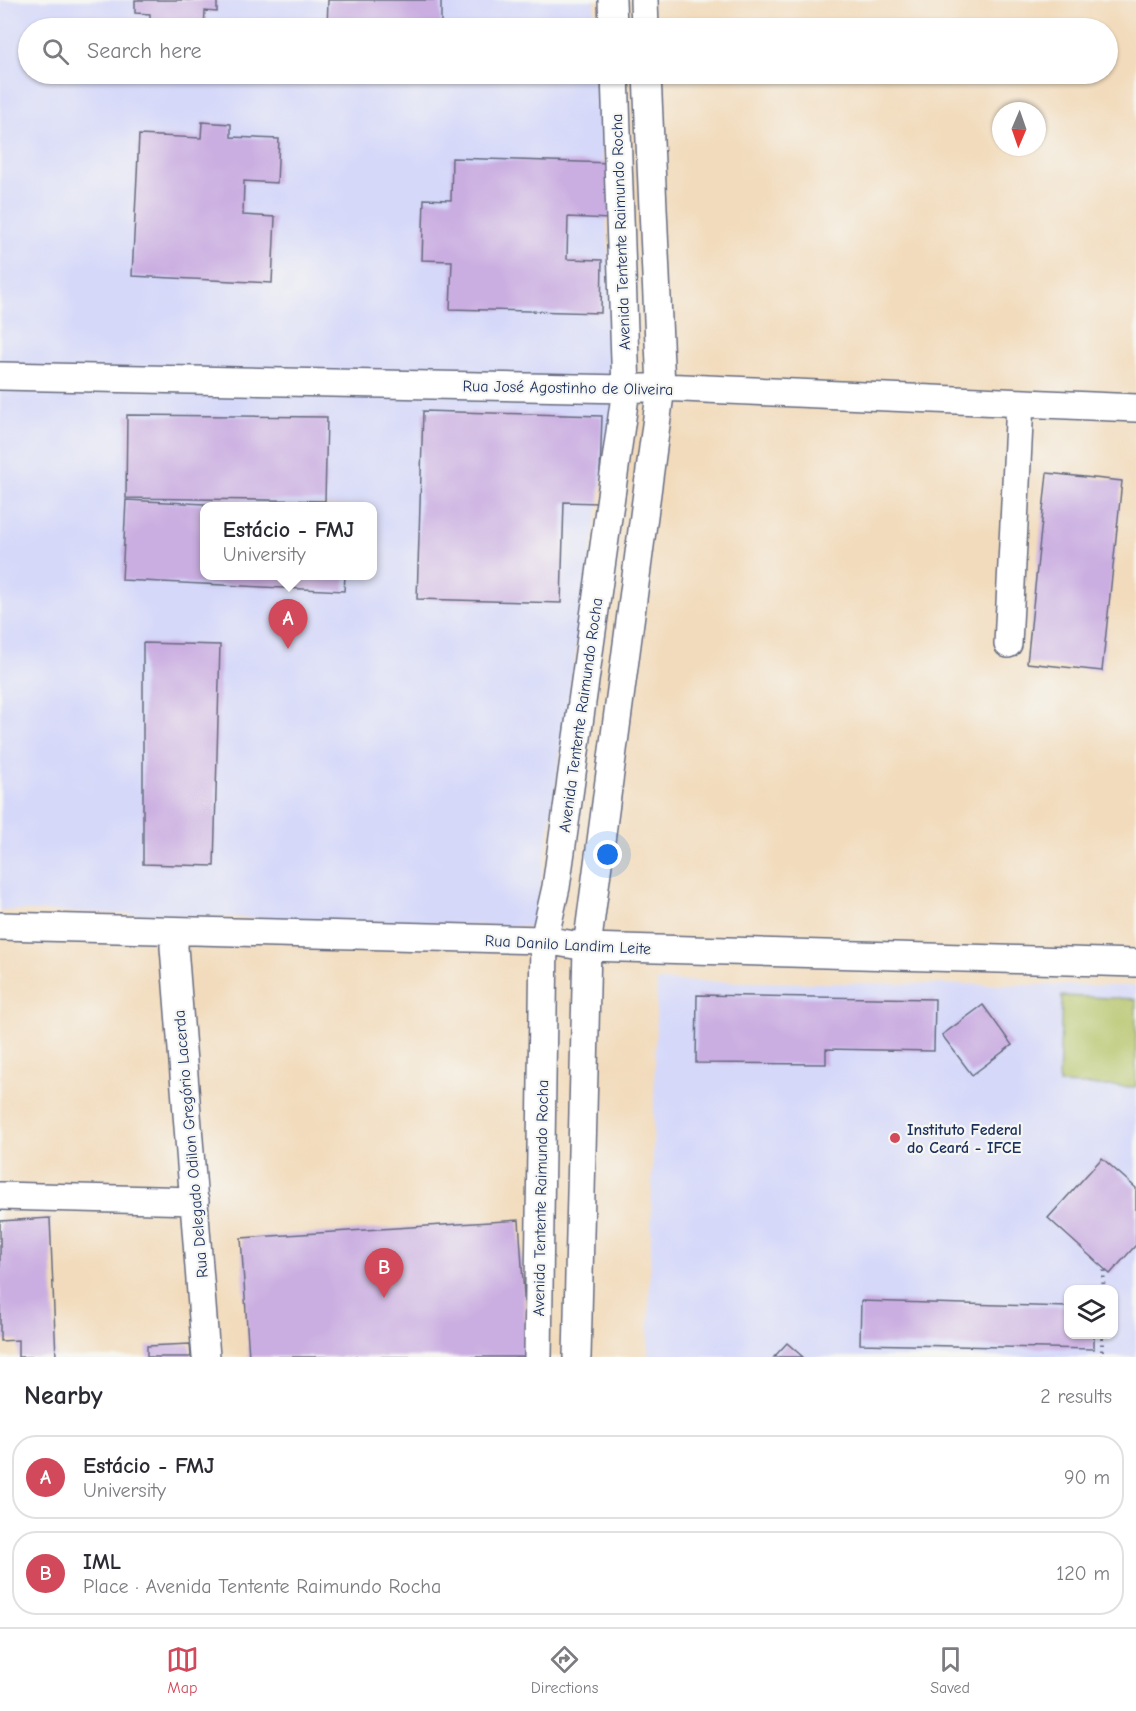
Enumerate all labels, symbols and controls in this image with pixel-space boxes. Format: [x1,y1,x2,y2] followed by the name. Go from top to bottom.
[18,18,1118,84] search box
[39,35,72,68] icon: search
[87,38,202,64] text: Search here
[992,102,1046,156] north arrow
[608,113,634,351] street label: Avenida Tentente Raimundo Rocha
[462,377,674,399] street label: Rua José Agostinho de Oliveira
[200,502,377,580] popup
[223,517,354,543] text: Estácio - FMJ
[223,543,306,566] text: University
[556,597,606,834] street label: Avenida Tentente Raimundo Rocha
[268,600,308,649] pin: A
[593,840,622,869] your location
[484,932,652,958] street label: Rua Danilo Landim Leite
[170,1009,212,1279] street label: Rua Delegado Odilon Gregório Lacerda
[530,1079,552,1317] street label: Avenida Tentente Raimundo Rocha
[907,1121,1022,1157] place label: Instituto Federal do Ceará - IFCE
[888,1131,902,1145] marker: Instituto Federal do Ceará - IFCE
[364,1248,404,1298] pin: B
[1064,1285,1118,1339] map controls
[1064,1285,1118,1339] button: layers
[24,1381,103,1411] text: Nearby
[1040,1385,1112,1408] text: 2 results
[83,1453,214,1479] text: Estácio - FMJ
[40,1466,51,1489] text: A
[1064,1466,1110,1489] text: 90 m
[83,1479,166,1502] text: University
[83,1549,121,1575] text: IML
[39,1562,52,1585] text: B
[1056,1562,1110,1585] text: 120 m
[83,1575,441,1598] text: Place · Avenida Tentente Raimundo Rocha
[166,1643,199,1697] tab: Map
[531,1643,598,1697] tab: Directions
[930,1643,970,1697] tab: Saved

